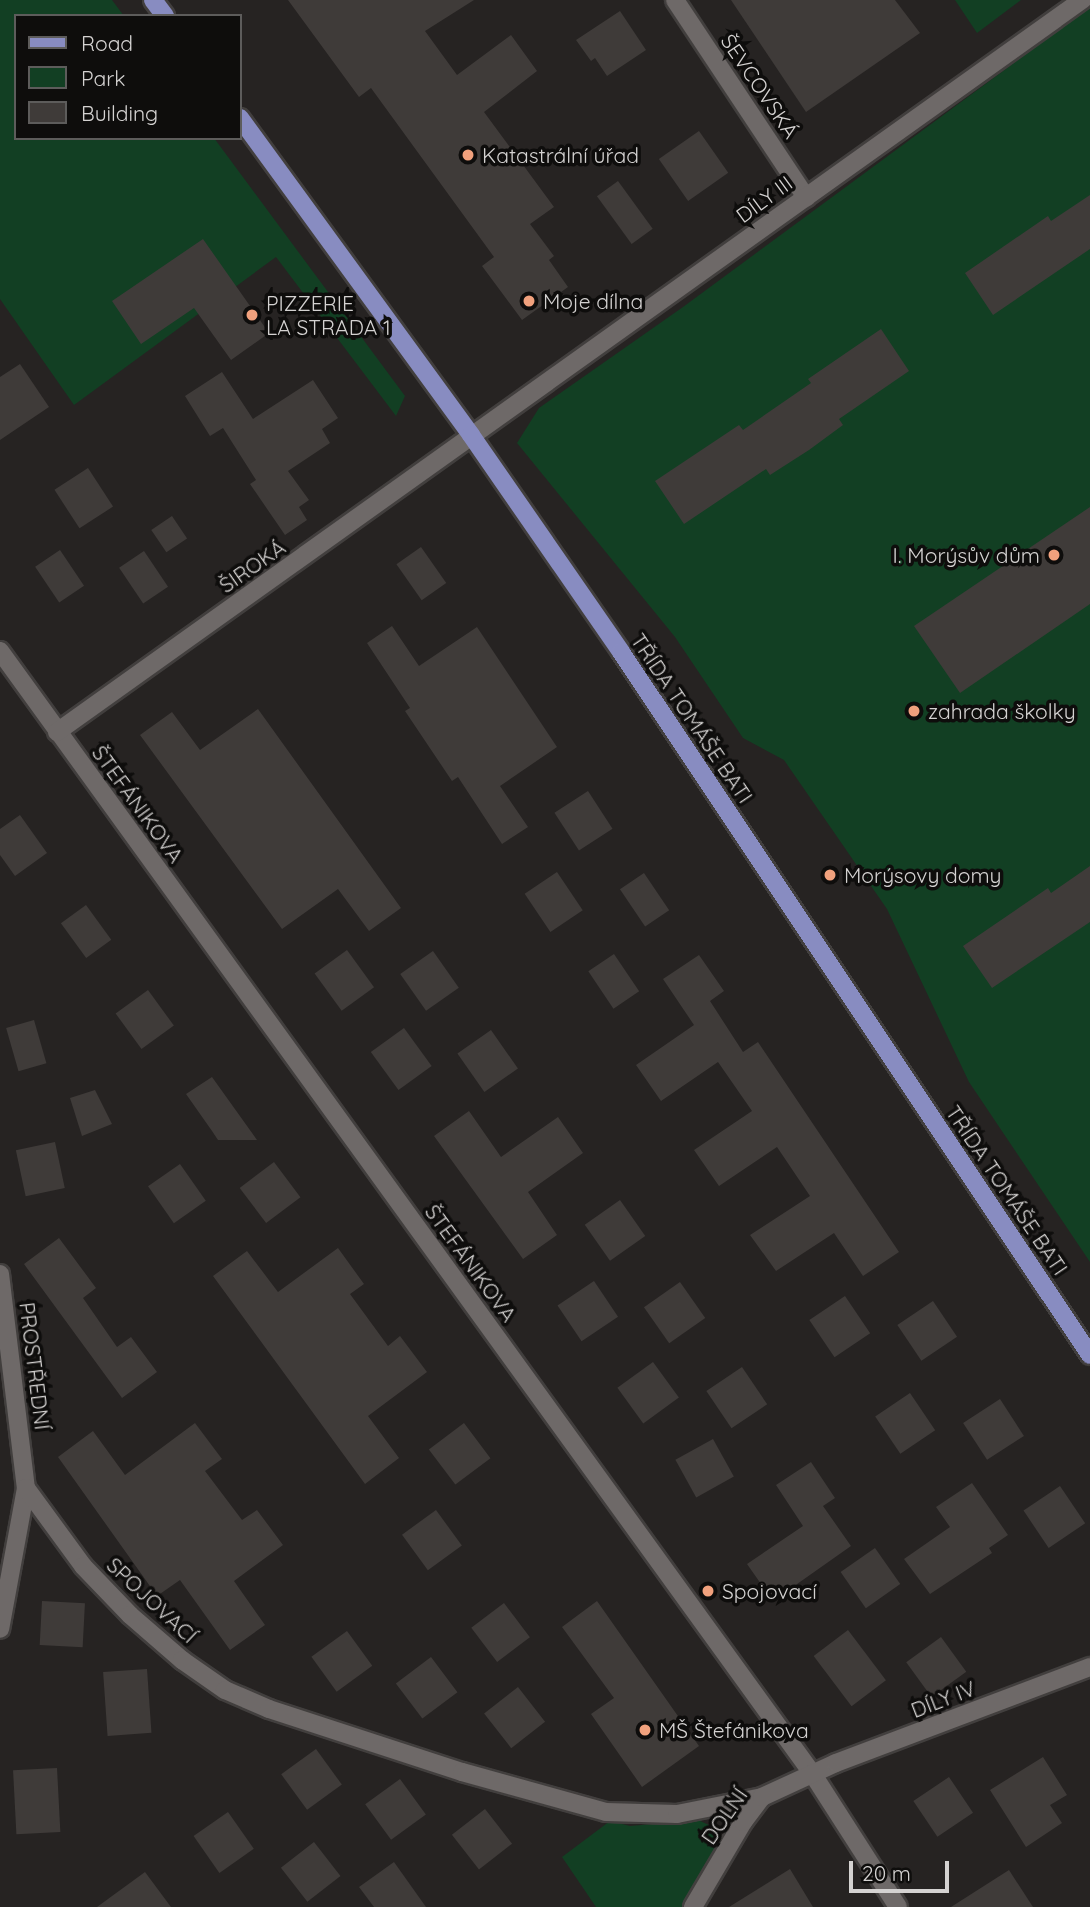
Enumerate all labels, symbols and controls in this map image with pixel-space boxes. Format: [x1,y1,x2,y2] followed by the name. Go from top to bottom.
[14,14,242,140] legend
[716,29,804,143] street label: ŠEVCOVSKÁ
[81,30,133,56] text: Road
[81,65,125,91] text: Park
[81,100,158,126] text: Building
[482,142,639,168] place label: Katastrální úřad
[460,147,476,163] marker: Katastrální úřad
[731,170,797,228] street label: DÍLY III
[543,288,643,314] place label: Moje dílna
[266,290,391,340] place label: PIZZERIE LA STRADA 1
[521,293,537,309] marker: Moje dílna
[244,307,260,323] marker: PIZZERIE LA STRADA 1
[214,534,290,598] street label: ŠIROKÁ
[893,542,1040,568] place label: I. Morýsův dům
[1046,547,1062,563] marker: I. Morýsův dům
[626,628,758,808] street label: TŘÍDA TOMÁŠE BATI
[928,698,1076,724] place label: zahrada školky
[906,703,922,719] marker: zahrada školky
[87,741,189,867] street label: ŠTEFÁNIKOVA
[844,862,1001,888] place label: Morýsovy domy
[822,867,838,883] marker: Morýsovy domy
[941,1100,1073,1280] street label: TŘÍDA TOMÁŠE BATI
[420,1200,522,1326] street label: ŠTEFÁNIKOVA
[15,1301,55,1431] street label: PROSTŘEDNÍ
[102,1552,202,1648] street label: SPOJOVACÍ
[722,1578,817,1604] place label: Spojovací
[700,1583,716,1599] marker: Spojovací
[907,1675,979,1723] street label: DÍLY IV
[659,1717,809,1743] place label: MŠ Štefánikova
[637,1722,653,1738] marker: MŠ Štefánikova
[696,1783,752,1849] street label: DOLNÍ
[852,1848,952,1892] scale bar
[862,1860,911,1886] text: 20 m

